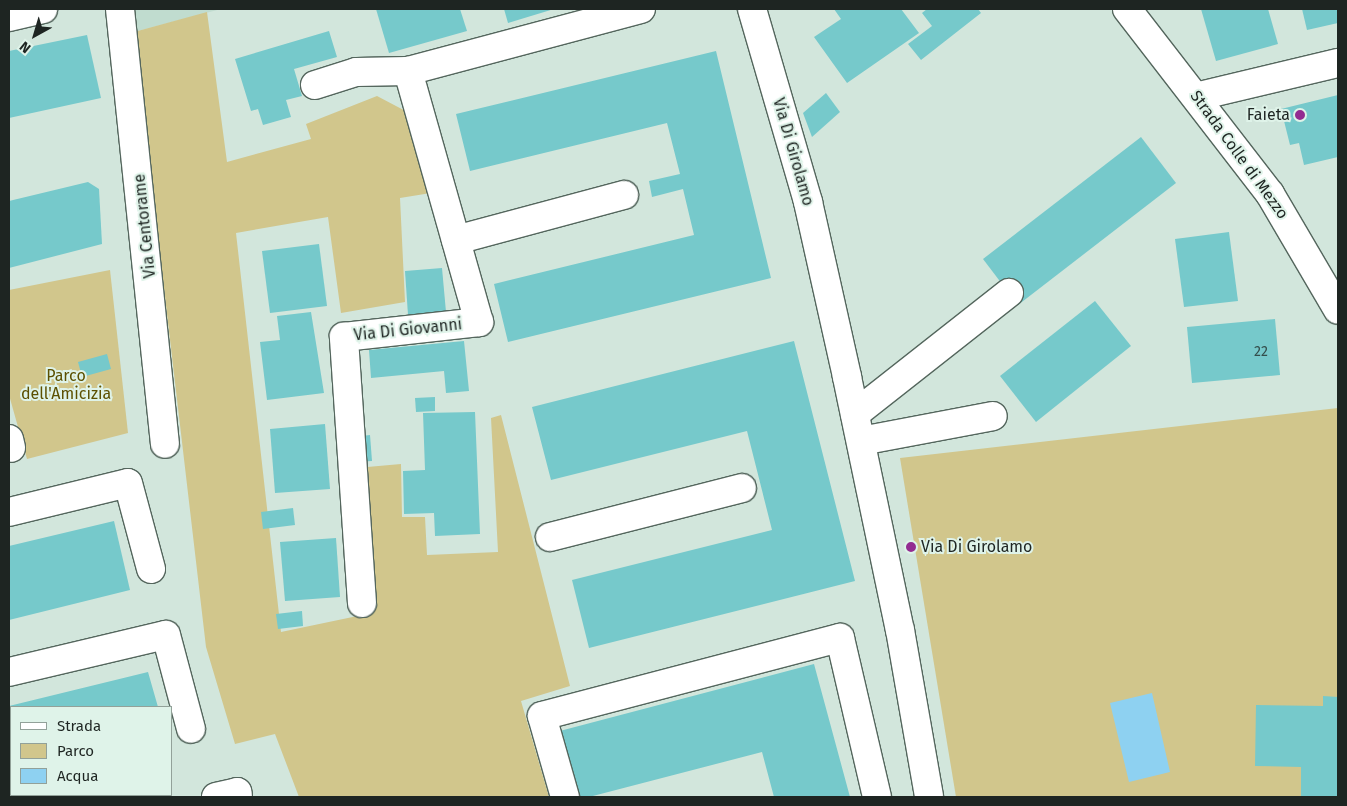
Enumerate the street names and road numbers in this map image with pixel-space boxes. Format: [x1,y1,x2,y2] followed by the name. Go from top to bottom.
[1186,87,1292,223] street label: Strada Colle di Mezzo
[768,96,818,208] street label: Via Di Girolamo
[130,173,160,279] street label: Via Centorame
[353,315,463,345] street label: Via Di Giovanni

